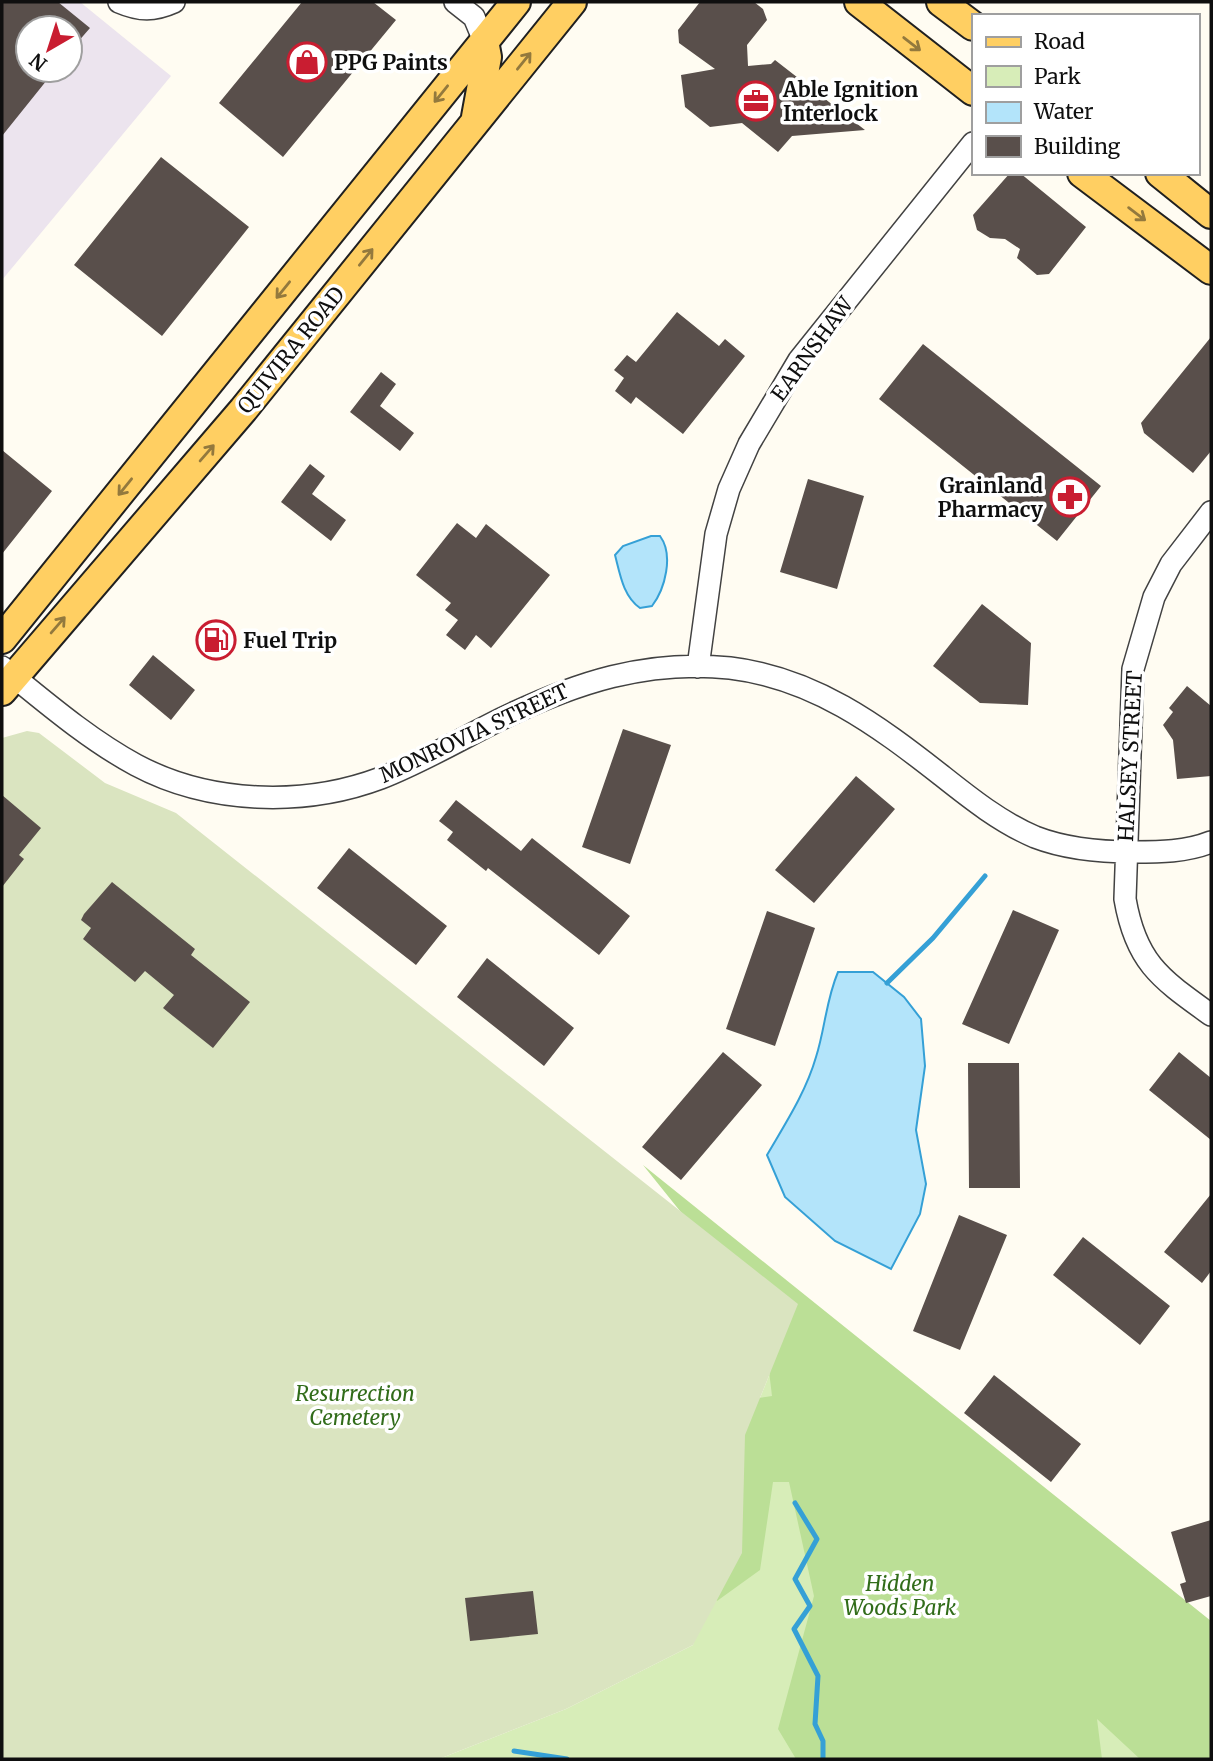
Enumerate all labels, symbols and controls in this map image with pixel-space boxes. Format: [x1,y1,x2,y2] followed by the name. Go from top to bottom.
[14,14,84,84] north arrow
[972,14,1199,175] legend
[1034,28,1085,55] text: Road
[903,36,921,51] one-way arrow
[286,41,328,83] shop icon: PPG Paints
[25,48,52,76] text: N
[334,49,448,76] place label: PPG Paints
[516,52,532,70] one-way arrow
[1034,63,1081,90] text: Park
[782,76,918,127] place label: Able Ignition Interlock
[735,80,777,122] office icon: Able Ignition Interlock
[434,85,449,103] one-way arrow
[1033,98,1093,125] text: Water
[1034,133,1121,160] text: Building
[1127,207,1146,222] one-way arrow
[358,249,374,267] one-way arrow
[232,281,351,419] street label: QUIVIRA ROAD
[276,281,291,299] one-way arrow
[765,291,860,406] street label: EARNSHAW
[199,444,215,462] one-way arrow
[938,472,1044,523] place label: Grainland Pharmacy
[1049,476,1091,518] pharmacy icon: Grainland Pharmacy
[117,477,133,495] one-way arrow
[50,616,66,634] one-way arrow
[195,619,237,661] fuel station icon: Fuel Trip
[243,627,337,654] place label: Fuel Trip
[1112,669,1148,842] street label: HALSEY STREET
[375,677,573,789] street label: MONROVIA STREET
[295,1380,415,1431] park label: Resurrection Cemetery
[844,1570,957,1621] park label: Hidden Woods Park

